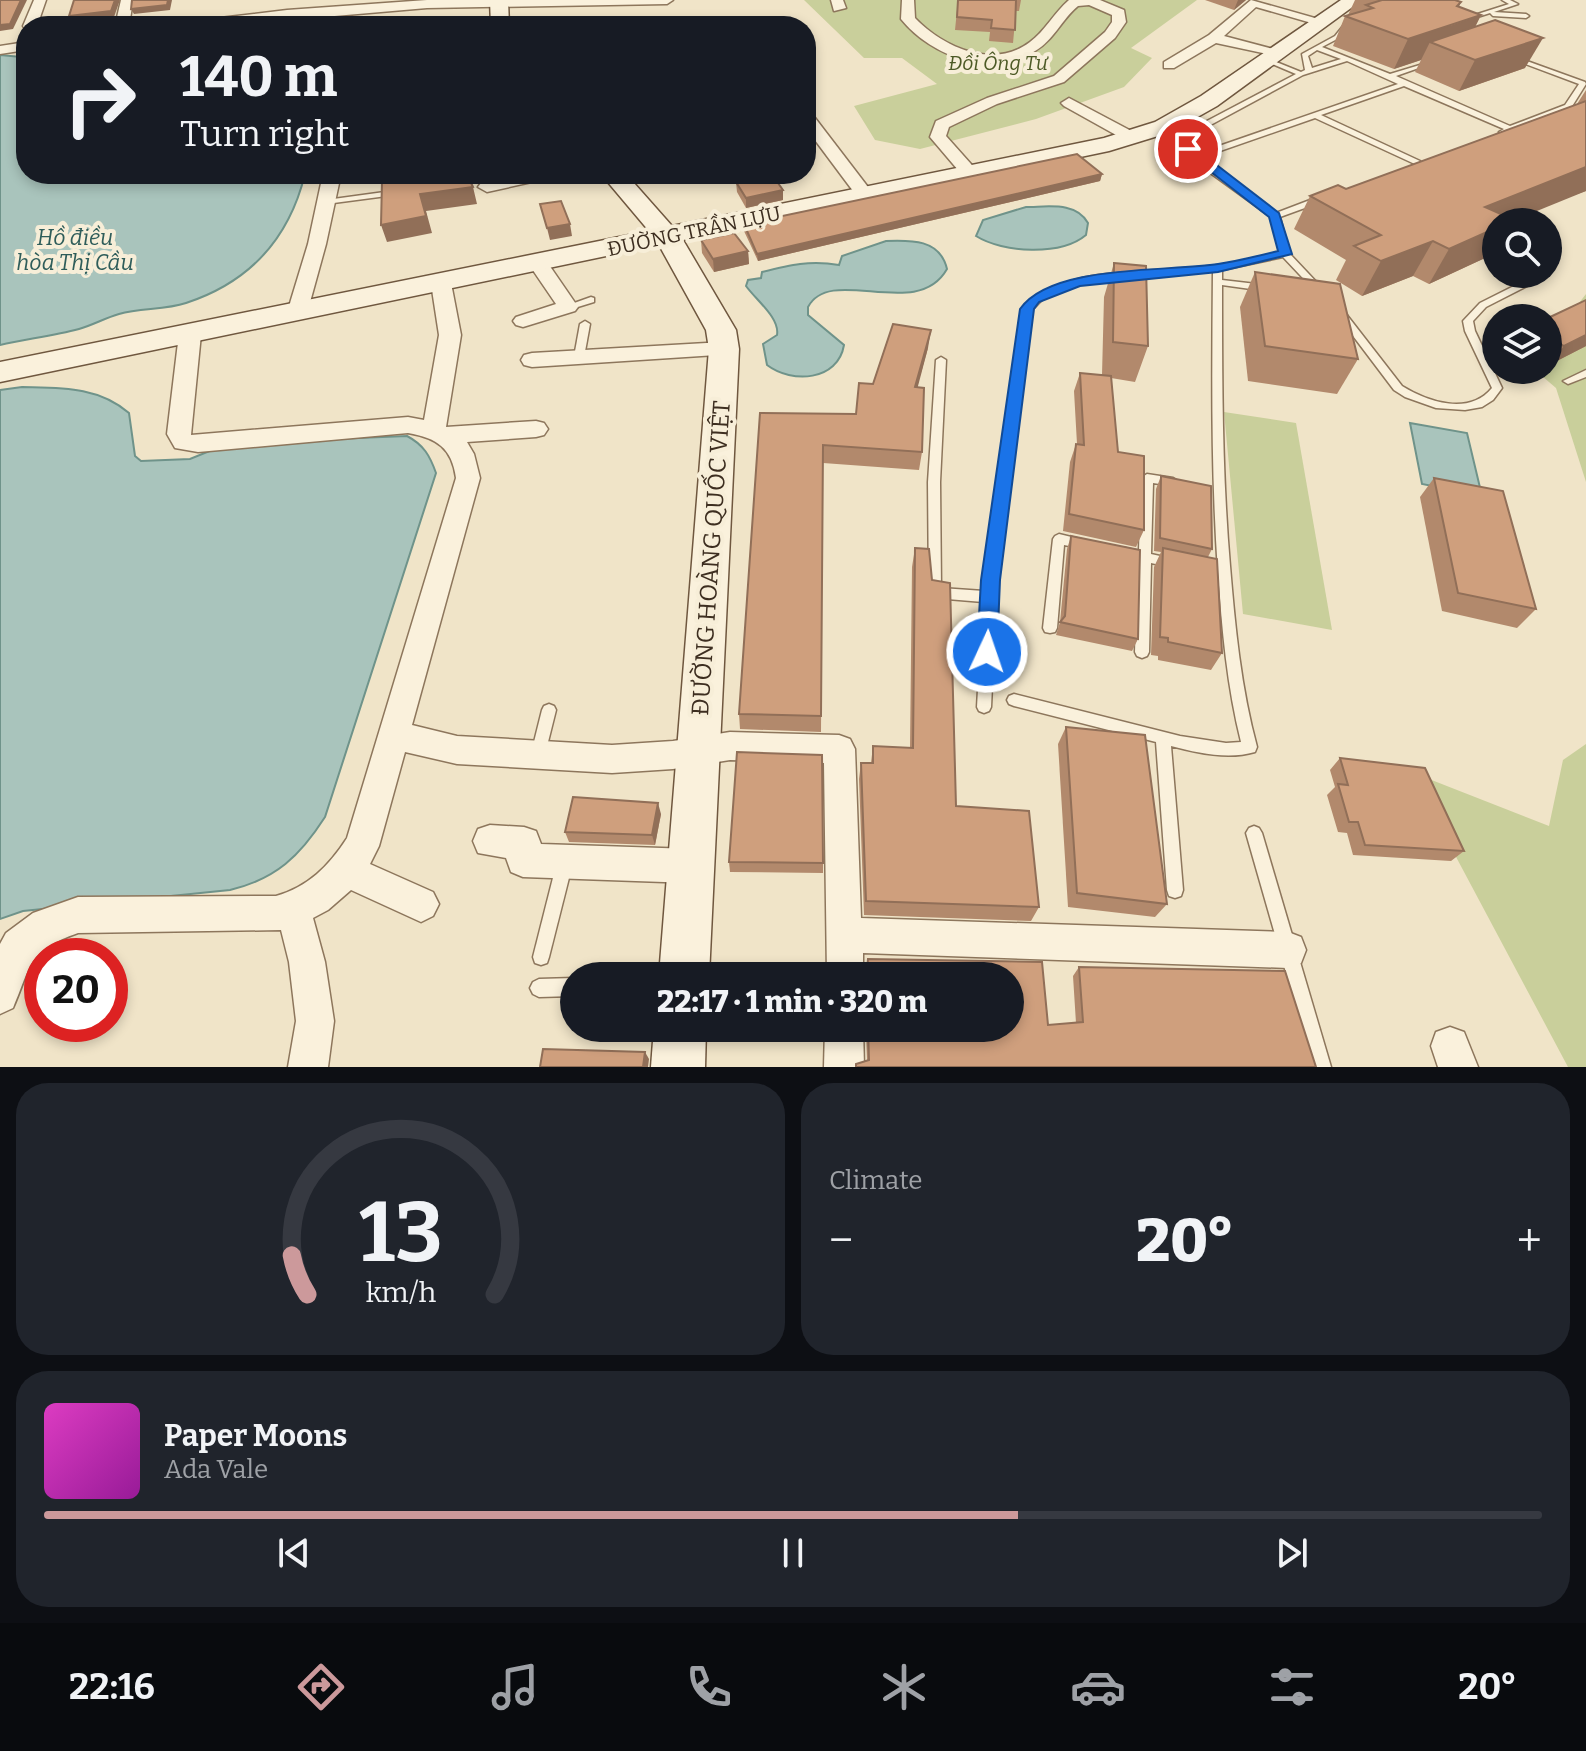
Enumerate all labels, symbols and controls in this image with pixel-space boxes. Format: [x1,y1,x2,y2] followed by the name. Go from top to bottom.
[180,44,337,111] text: 140 m
[48,48,152,152] icon: right
[948,51,1049,75] park label: Đồi Ông Tư
[180,112,349,156] text: Turn right
[1154,115,1222,183] pin
[1166,127,1210,171] icon: arrive
[605,199,783,261] street label: ĐƯỜNG TRẦN LỰU
[1482,208,1562,384] map controls
[1482,208,1562,288] button: search
[16,224,134,276] water label: Hồ điều hòa Thị Cầu
[1482,304,1562,384] button: layers
[683,399,736,716] street label: ĐƯỜNG HOÀNG QUỐC VIỆT
[945,610,1029,694] position arrow
[24,938,128,1042] speed limit sign: 20
[657,984,927,1020] text: 22:17 · 1 min · 320 m
[829,1165,923,1196] text: Climate
[359,1183,442,1283] text: 13
[1136,1205,1234,1277] text: 20°
[829,1214,853,1267] text: −
[1517,1214,1542,1267] text: +
[365,1275,436,1310] text: km/h
[164,1418,347,1454] text: Paper Moons
[164,1454,268,1485] text: Ada Vale
[272,1531,316,1575] icon: previous
[771,1531,815,1575] icon: pause
[1270,1531,1314,1575] icon: next
[293,1659,349,1715] icon: directions
[487,1659,543,1715] icon: music
[681,1659,737,1715] icon: phone
[876,1659,932,1715] icon: climate
[1070,1659,1126,1715] icon: car
[1264,1659,1320,1715] icon: filters
[69,1665,155,1709] text: 22:16
[1458,1665,1517,1709] text: 20°

